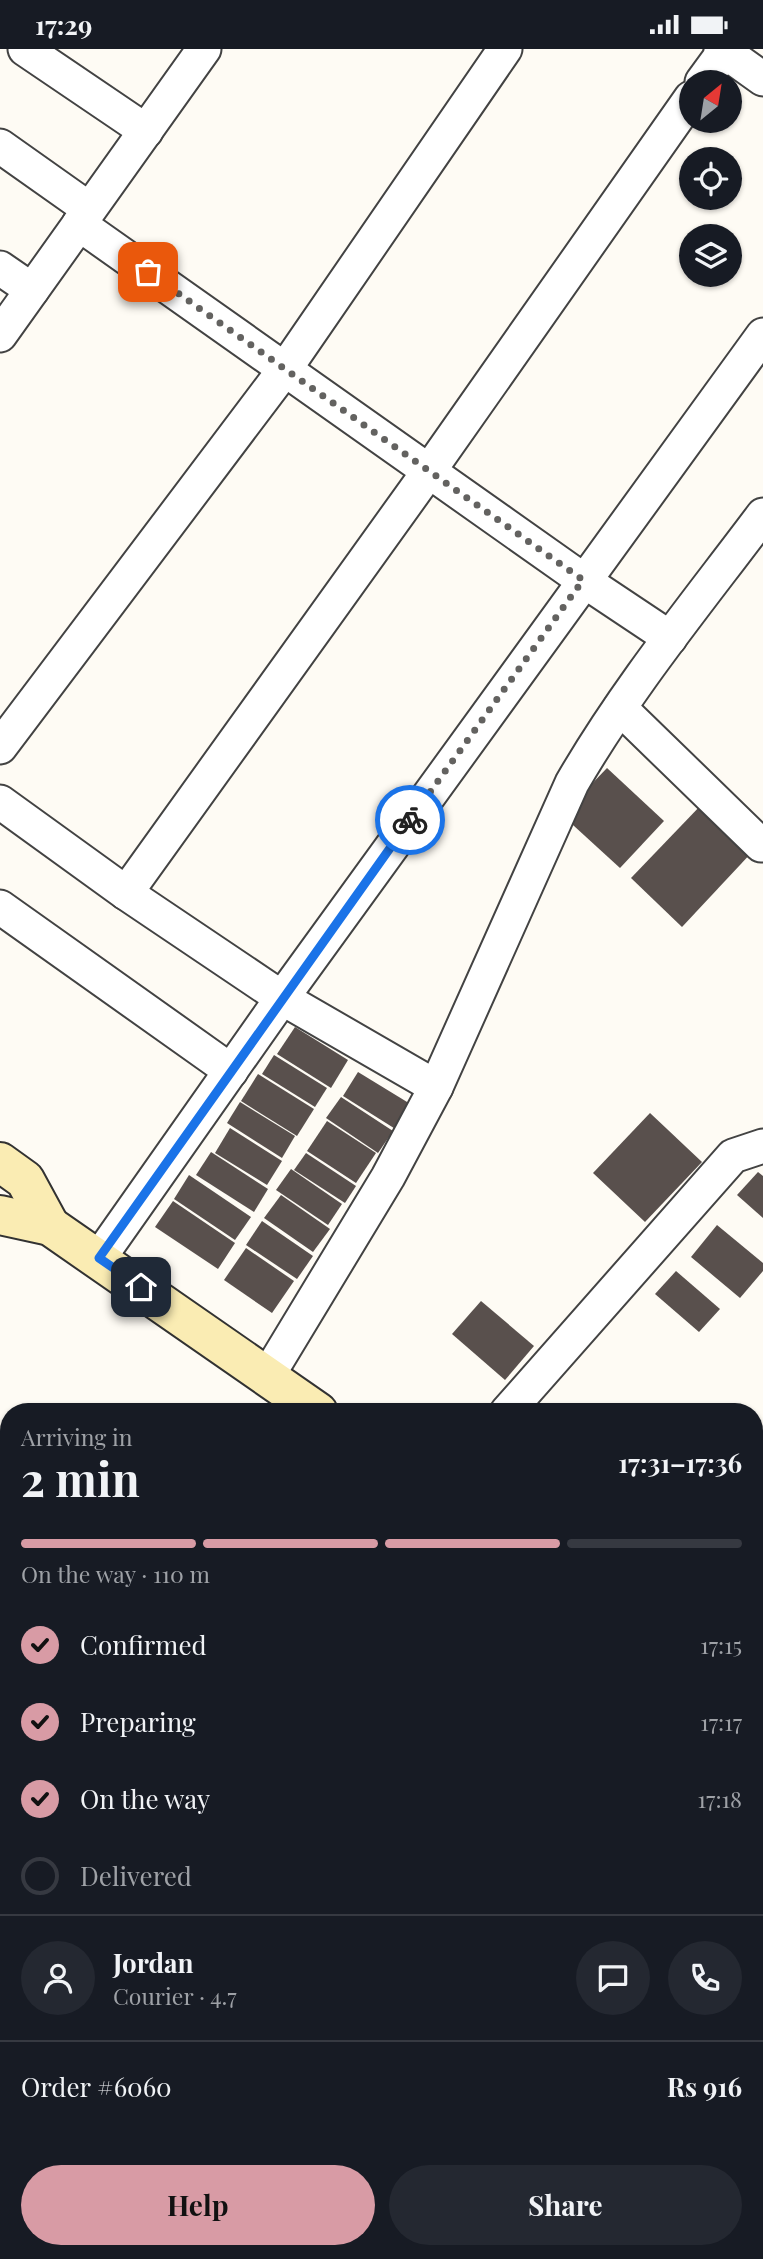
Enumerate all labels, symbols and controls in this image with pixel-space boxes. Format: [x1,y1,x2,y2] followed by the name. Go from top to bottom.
[35,7,92,42] text: 17:29
[679,70,742,133] north arrow
[679,70,742,287] map controls
[679,147,742,210] button: locate
[679,224,742,287] button: layers
[118,242,178,302] pin
[129,253,167,291] icon: bag
[375,785,445,855] courier
[391,801,429,839] icon: bike
[111,1257,171,1317] pin
[122,1268,160,1306] icon: home
[21,1421,133,1452] text: Arriving in
[618,1445,742,1480] text: 17:31–17:36
[21,1447,140,1509] text: 2 min
[21,1558,210,1589] text: On the way · 110 m
[21,1626,59,1664] icon: check
[80,1627,207,1662] text: Confirmed
[700,1629,742,1660] text: 17:15
[21,1703,59,1741] icon: check
[80,1704,196,1739] text: Preparing
[700,1706,742,1737] text: 17:17
[21,1780,59,1818] icon: check
[80,1781,210,1816] text: On the way
[698,1783,742,1814] text: 17:18
[80,1858,192,1893] text: Delivered
[21,1941,95,2015] button: person
[576,1941,650,2015] button: chat
[668,1941,742,2015] button: phone
[113,1945,193,1980] text: Jordan
[113,1980,237,2011] text: Courier · 4.7
[21,2069,172,2104] text: Order #6060
[667,2069,742,2104] text: Rs 916
[21,2165,375,2245] button: Help
[389,2165,742,2245] button: Share

